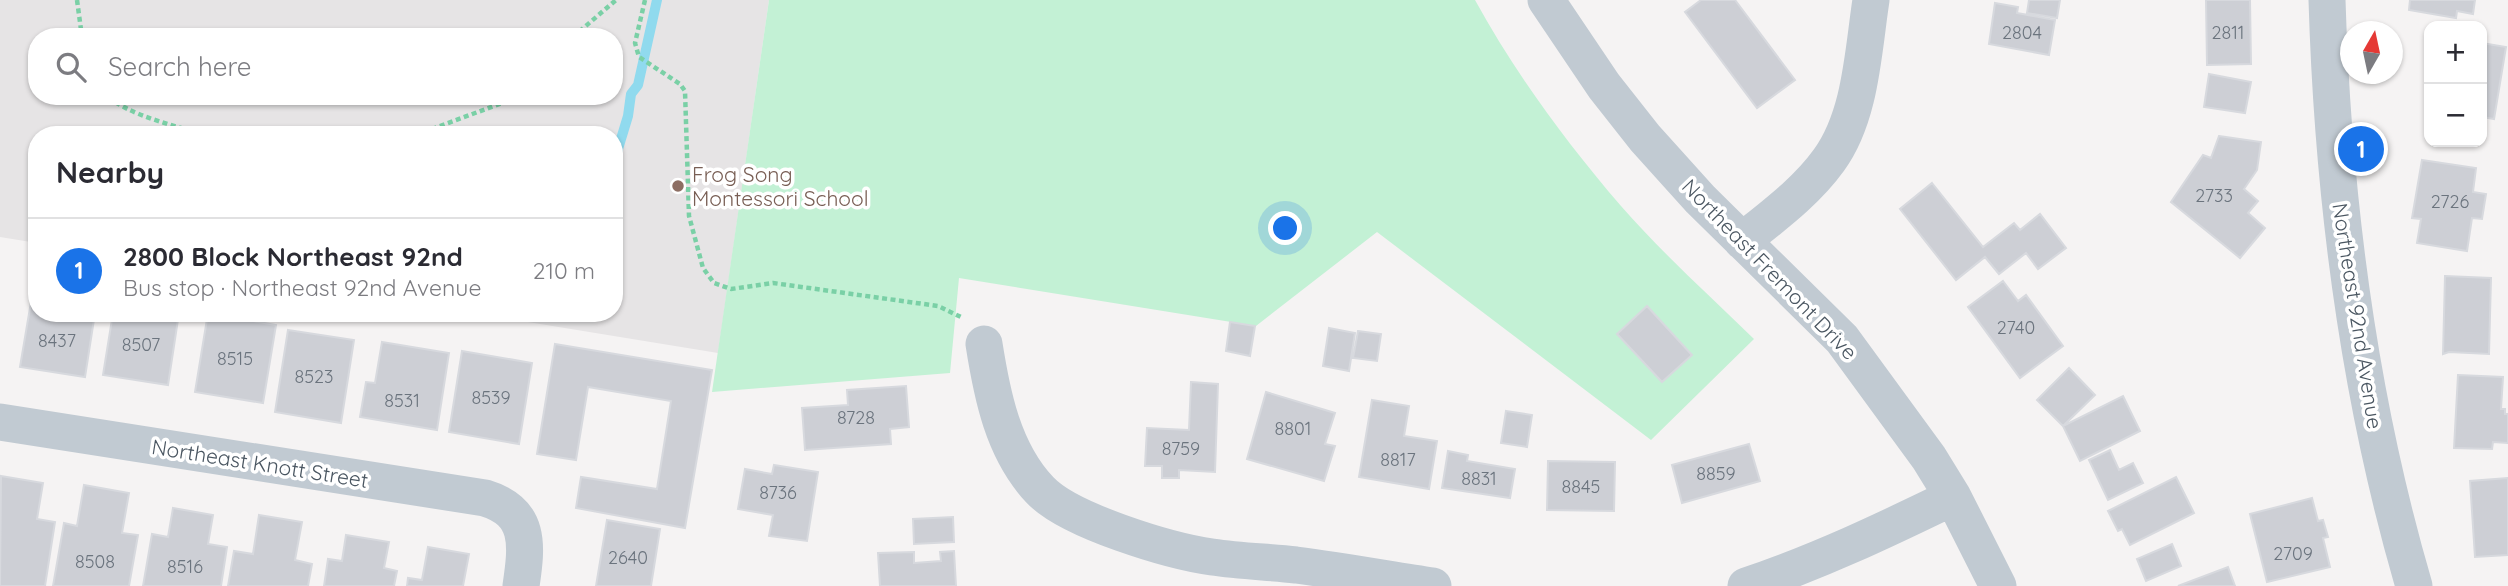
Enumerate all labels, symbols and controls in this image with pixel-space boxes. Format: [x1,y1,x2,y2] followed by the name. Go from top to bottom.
[2002,21,2042,44] house number: 2804
[2211,21,2245,44] house number: 2811
[2340,21,2403,84] north arrow
[2424,21,2487,147] map controls
[2424,21,2487,84] button: +
[28,28,623,105] search box
[52,48,90,86] icon: search
[108,50,252,83] text: Search here
[2424,84,2487,147] button: −
[2338,123,2384,175] pin: 1
[56,153,164,191] text: Nearby
[692,161,869,211] place label: Frog Song Montessori School
[1677,173,1863,365] street label: Northeast Fremont Drive
[670,178,686,194] marker: Frog Song Montessori School
[2195,184,2233,207] house number: 2733
[2431,190,2470,213] house number: 2726
[2327,201,2389,431] street label: Northeast 92nd Avenue
[1268,211,1302,245] your location
[123,240,463,273] text: 2800 Block Northeast 92nd
[75,256,83,285] text: 1
[533,256,595,285] text: 210 m
[123,273,481,302] text: Bus stop · Northeast 92nd Avenue
[1997,316,2035,339] house number: 2740
[38,329,76,352] house number: 8437
[122,333,160,356] house number: 8507
[217,347,253,370] house number: 8515
[295,365,333,388] house number: 8523
[471,386,511,409] house number: 8539
[384,389,420,412] house number: 8531
[837,406,875,429] house number: 8728
[1275,417,1311,440] house number: 8801
[150,433,370,493] street label: Northeast Knott Street
[1162,437,1200,460] house number: 8759
[1380,448,1416,471] house number: 8817
[1696,462,1736,485] house number: 8859
[1461,467,1497,490] house number: 8831
[1562,475,1600,498] house number: 8845
[759,481,797,504] house number: 8736
[2273,542,2313,565] house number: 2709
[608,546,648,569] house number: 2640
[75,550,115,573] house number: 8508
[167,555,203,578] house number: 8516

